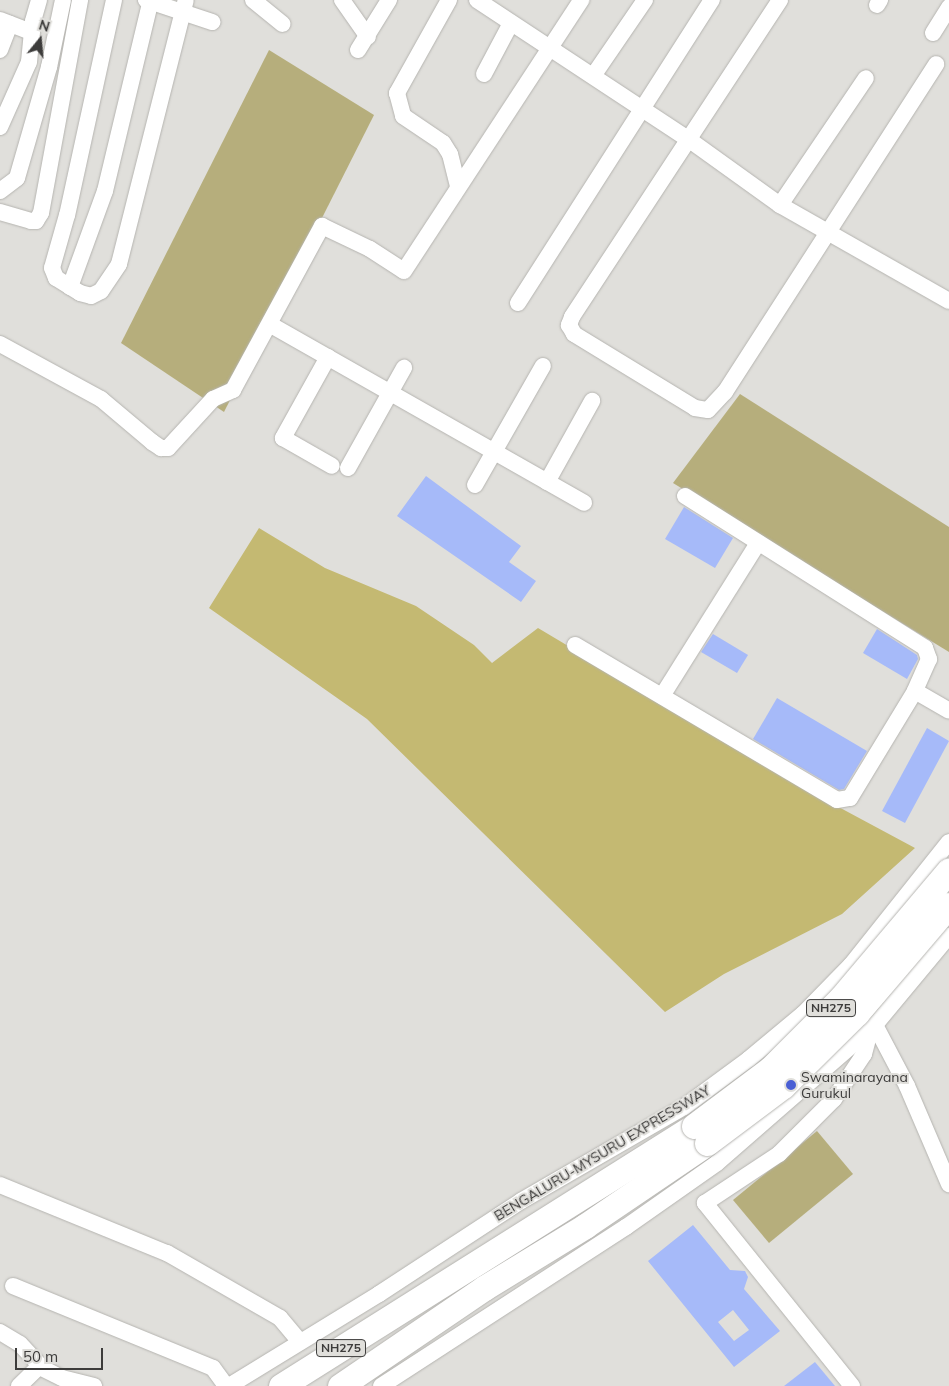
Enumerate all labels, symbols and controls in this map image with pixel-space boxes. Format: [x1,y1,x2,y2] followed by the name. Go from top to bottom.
[15,15,65,65] north arrow
[37,16,52,36] text: N
[806,998,856,1018] road number: NH275
[801,1069,908,1102] place label: Swaminarayana Gurukul
[785,1079,797,1091] marker: Swaminarayana Gurukul
[491,1082,713,1224] street label: BENGALURU-MYSURU EXPRESSWAY
[18,1338,105,1370] scale bar
[316,1339,366,1358] road number: NH275
[23,1347,58,1366] text: 50 m

